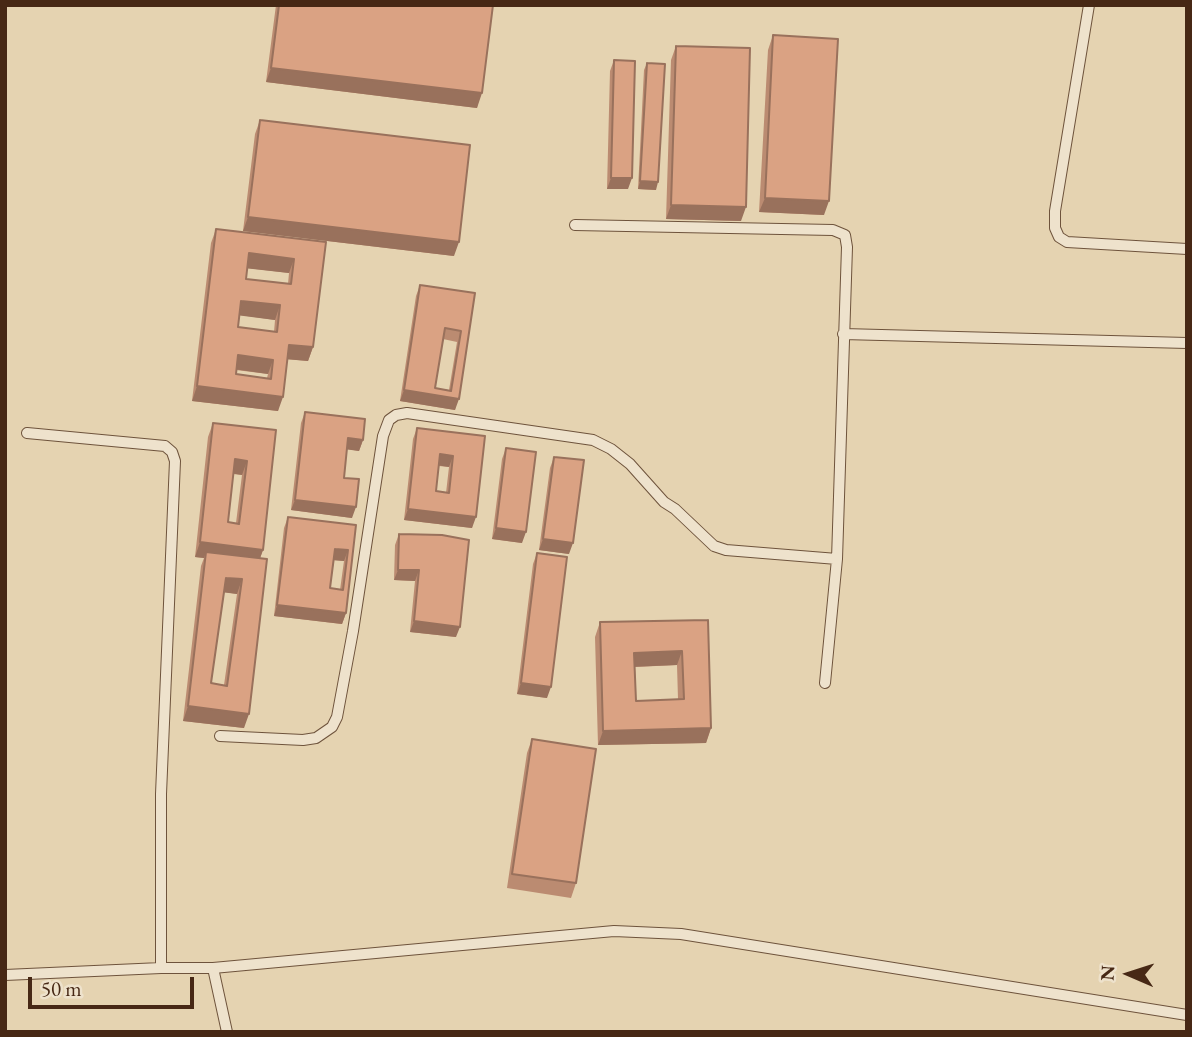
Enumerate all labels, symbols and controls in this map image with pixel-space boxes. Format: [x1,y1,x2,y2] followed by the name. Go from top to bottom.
[1094,939,1164,1009] north arrow
[32,964,198,1008] scale bar
[1095,965,1120,981] text: N
[41,975,82,1002] text: 50 m

